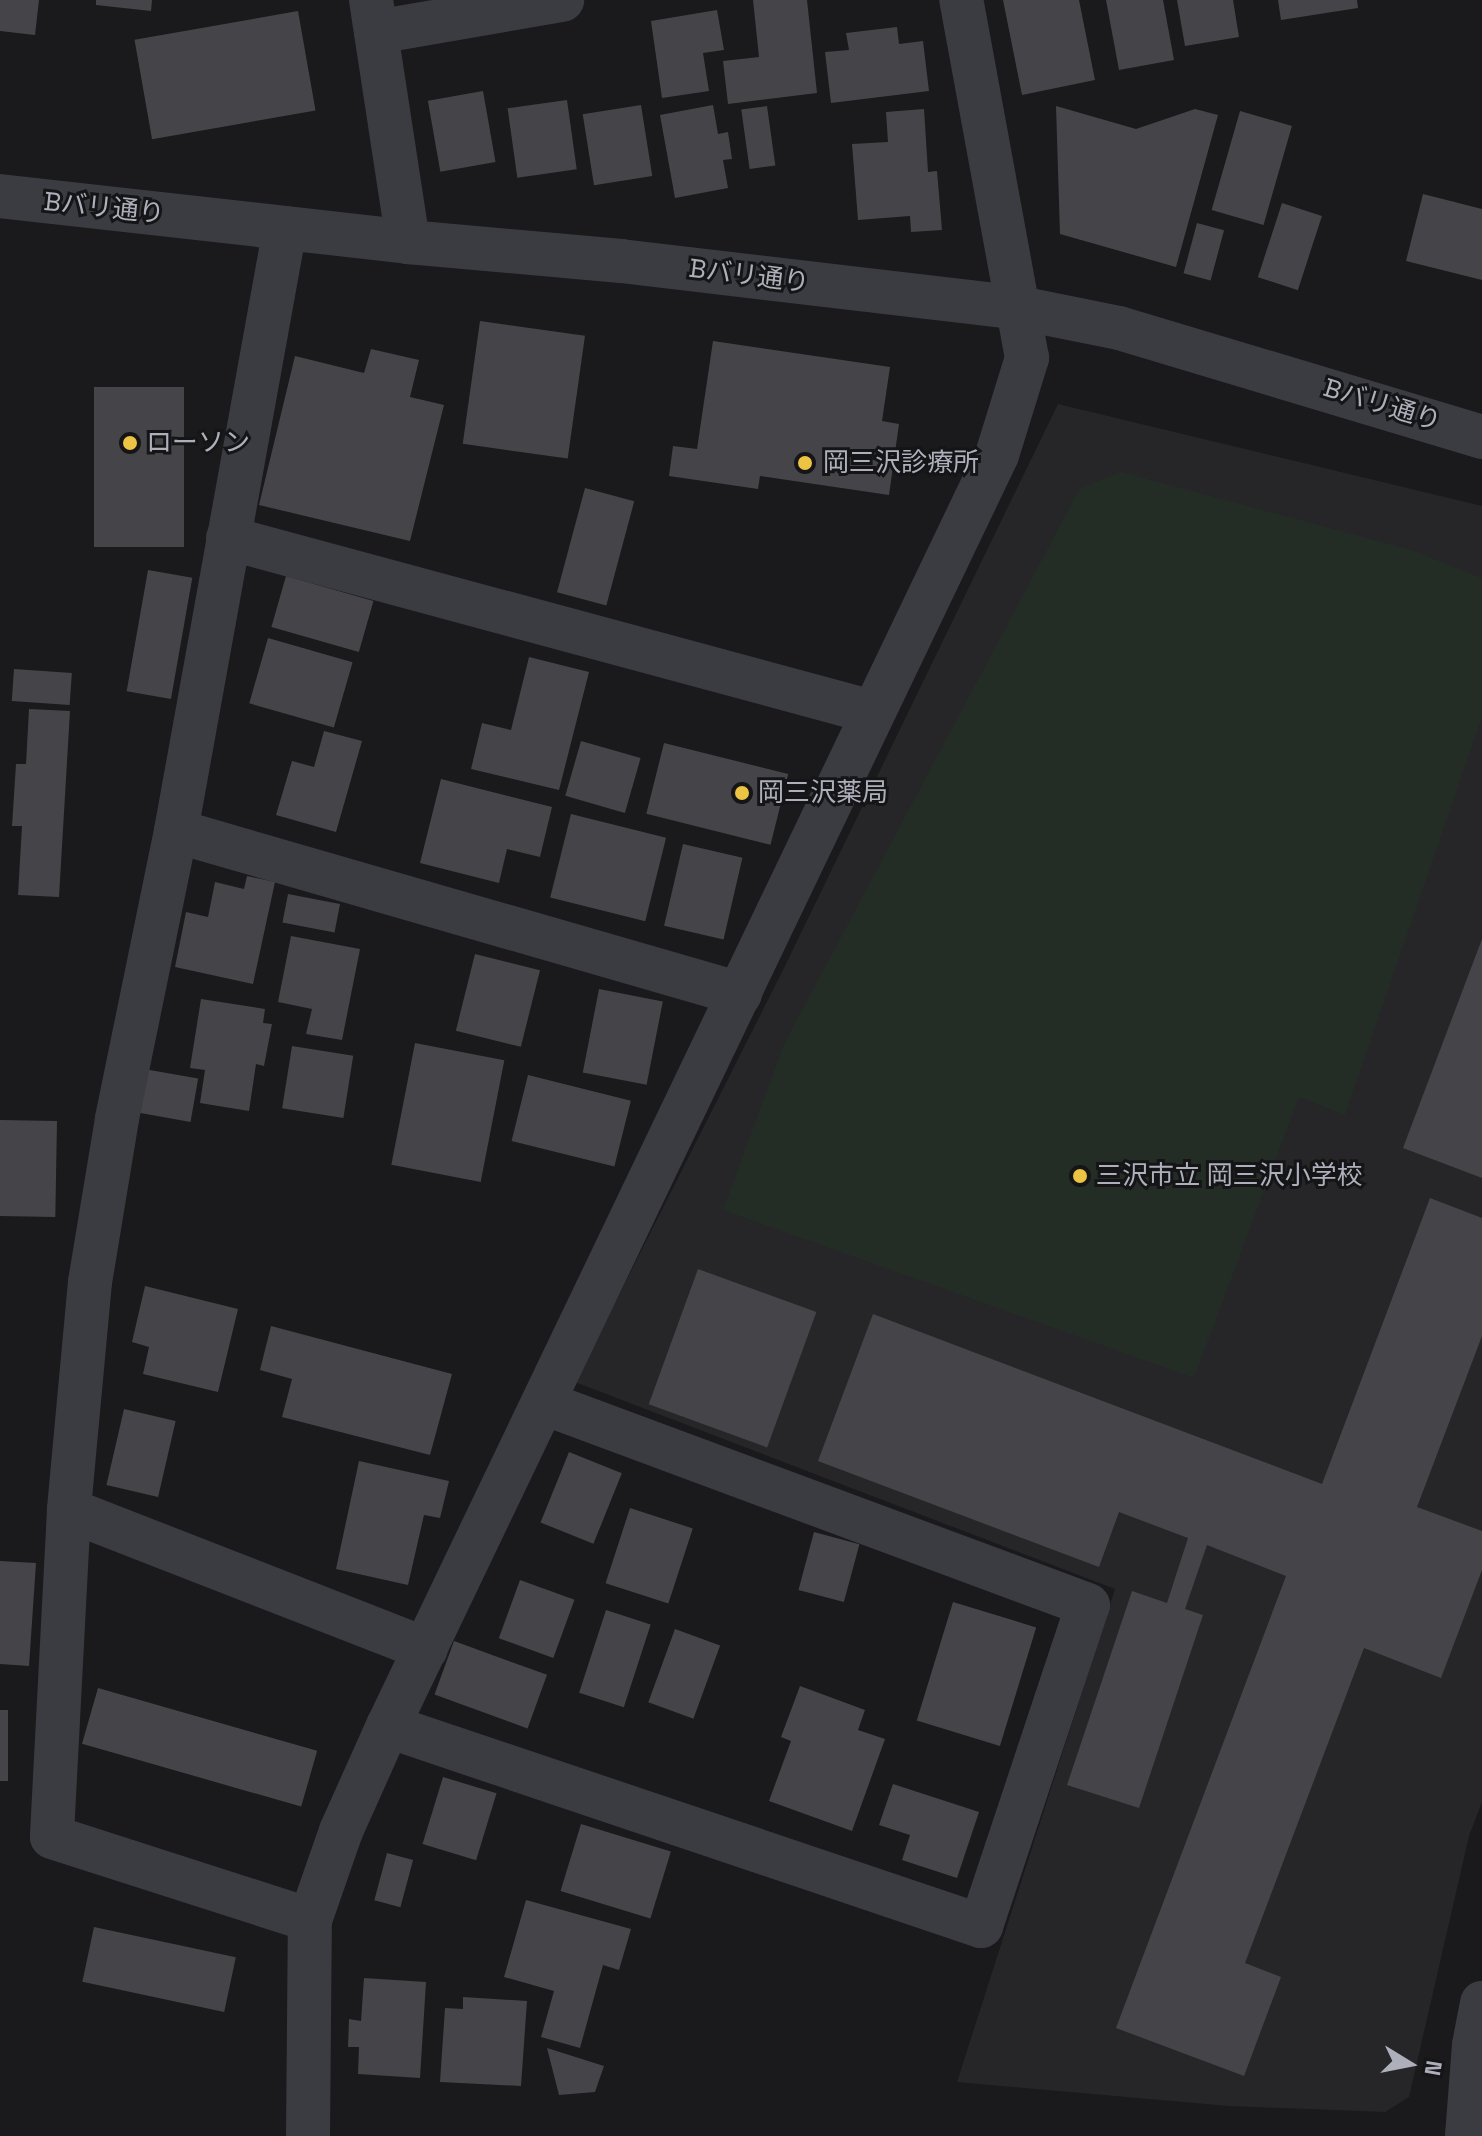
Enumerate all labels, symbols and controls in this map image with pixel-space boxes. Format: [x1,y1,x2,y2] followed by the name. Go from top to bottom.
[42,186,166,230] street label: Bバリ通り
[687,253,811,299] street label: Bバリ通り
[1319,372,1445,438] street label: Bバリ通り
[146,427,250,459] place label: ローソン
[121,434,139,452] marker: ローソン
[823,447,979,479] place label: 岡三沢診療所
[794,452,816,474] marker: 岡三沢診療所
[758,777,888,809] place label: 岡三沢薬局
[733,784,751,802] marker: 岡三沢薬局
[1096,1160,1363,1192] place label: 三沢市立 岡三沢小学校
[1071,1167,1089,1185] marker: 三沢市立 岡三沢小学校
[1370,2024,1450,2104] north arrow
[1419,2058,1449,2078] text: N

